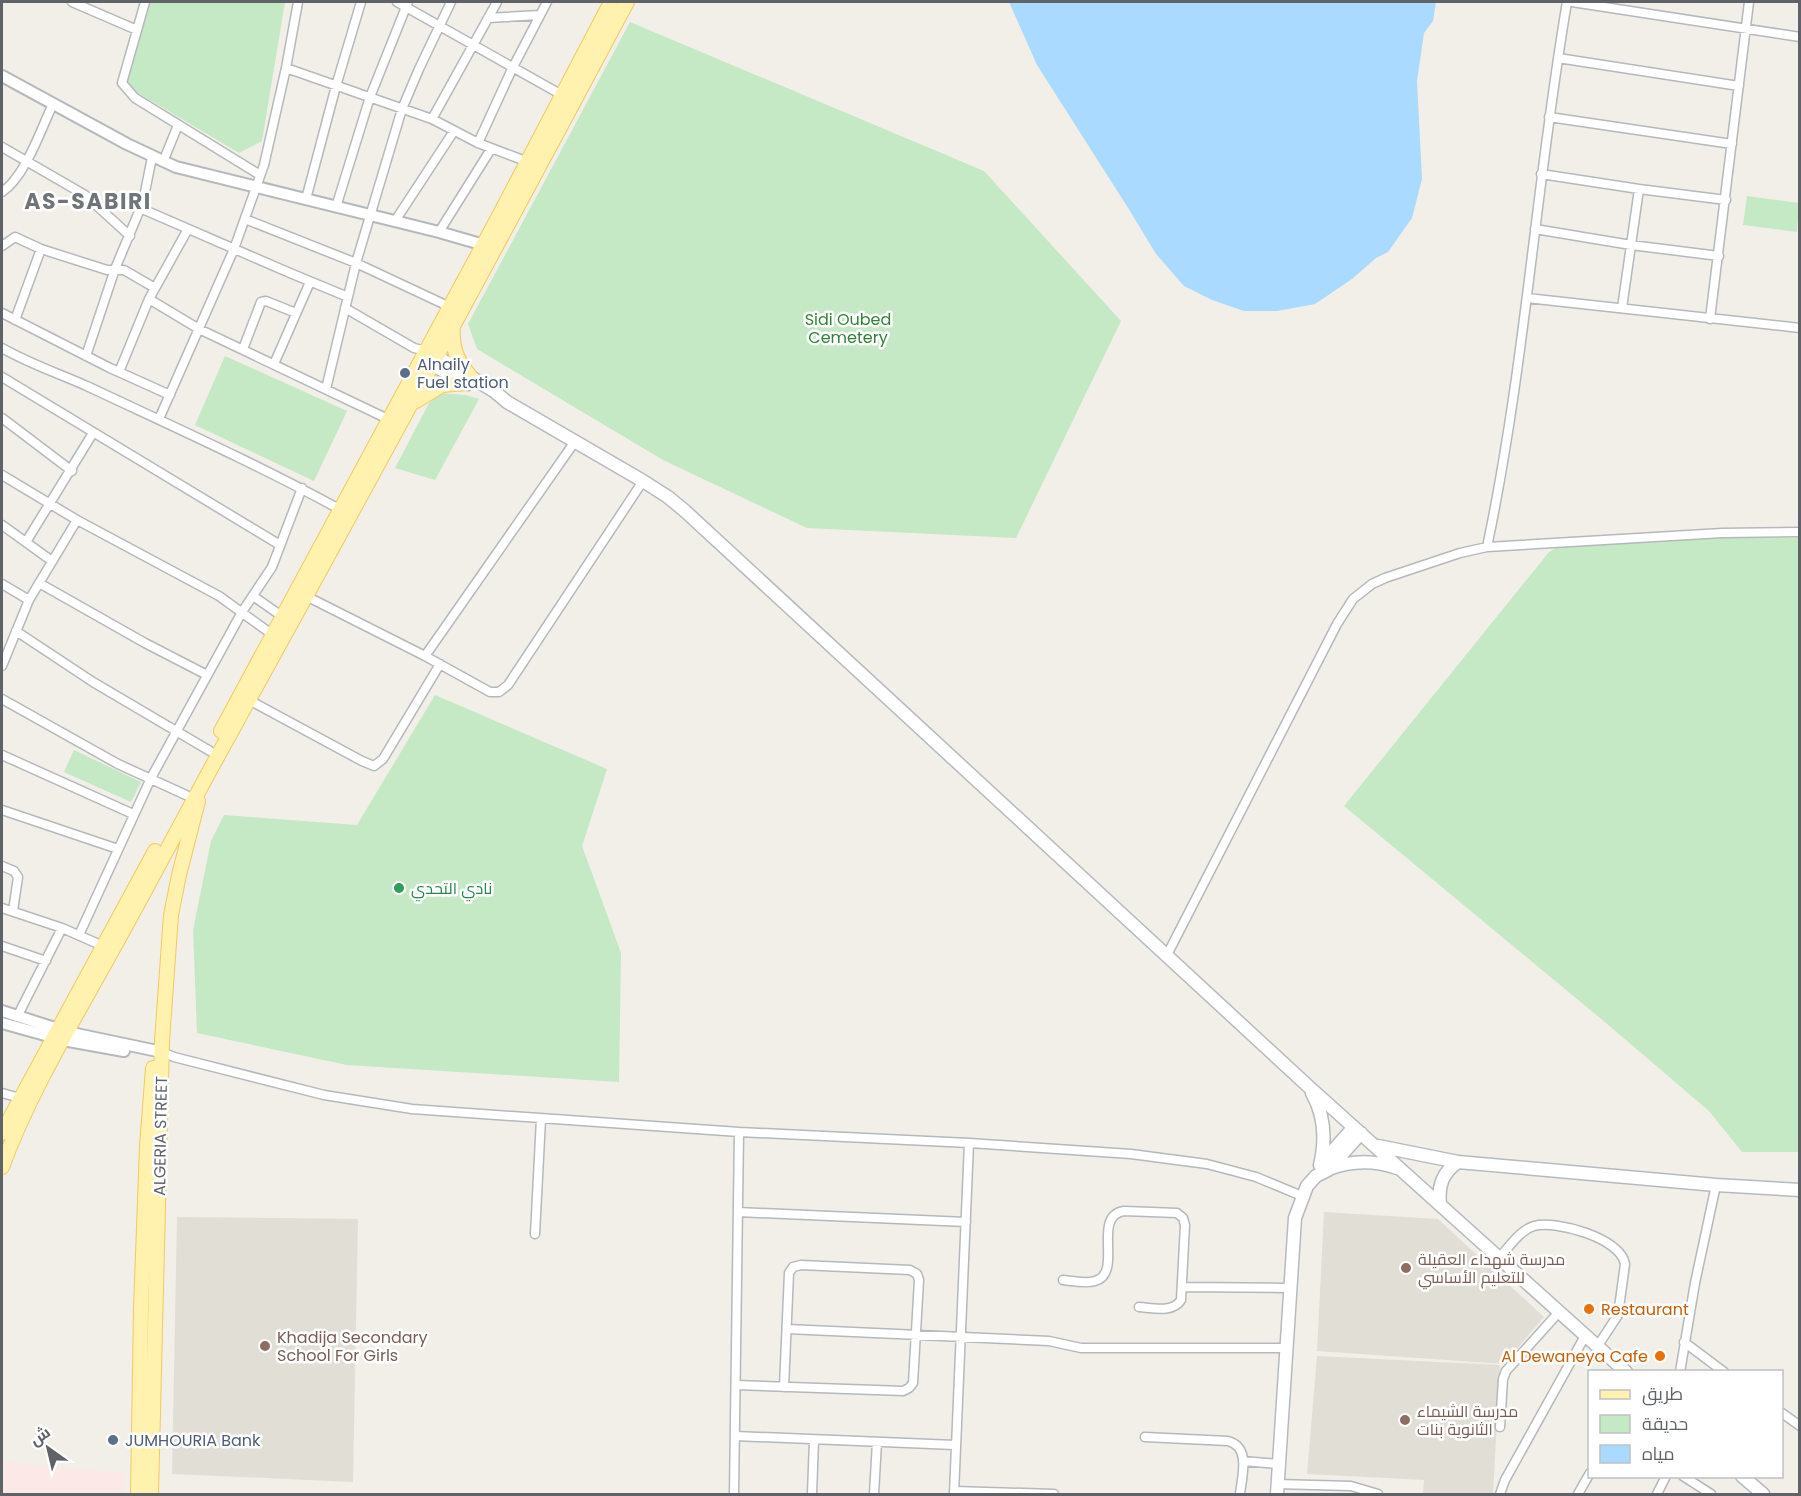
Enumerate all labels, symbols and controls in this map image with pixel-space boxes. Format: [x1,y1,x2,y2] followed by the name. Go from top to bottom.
[24,186,152,217] district label: AS-SABIRI
[805,308,891,349] park label: Sidi Oubed Cemetery
[417,353,509,394] place label: Alnaily Fuel station
[398,366,412,380] marker: Alnaily Fuel station
[411,877,492,902] place label: نادي التحدي
[392,881,406,895] marker: نادي التحدي
[148,1076,173,1196] street label: ALGERIA STREET
[1418,1248,1565,1290] place label: مدرسة شهداء العقيلة للتعليم الأساسي
[1399,1261,1413,1275] marker: مدرسة شهداء العقيلة للتعليم الأساسي
[1601,1298,1689,1321] place label: Restaurant
[1582,1302,1596,1316] marker: Restaurant
[277,1326,428,1367] place label: Khadija Secondary School For Girls
[258,1339,272,1353] marker: Khadija Secondary School For Girls
[1501,1345,1648,1368] place label: Al Dewaneya Cafe
[1653,1349,1667,1363] marker: Al Dewaneya Cafe
[1588,1370,1783,1478] legend
[1642,1381,1683,1406] text: طريق
[1417,1400,1518,1441] place label: مدرسة الشيماء الثانوية بنات
[1642,1411,1688,1436] text: حديقة
[1398,1413,1412,1427] marker: مدرسة الشيماء الثانوية بنات
[18,1418,78,1478] north arrow
[25,1421,55,1451] text: ش
[125,1429,261,1452] place label: JUMHOURIA Bank
[106,1433,120,1447] marker: JUMHOURIA Bank
[1642,1441,1675,1466] text: مياه

